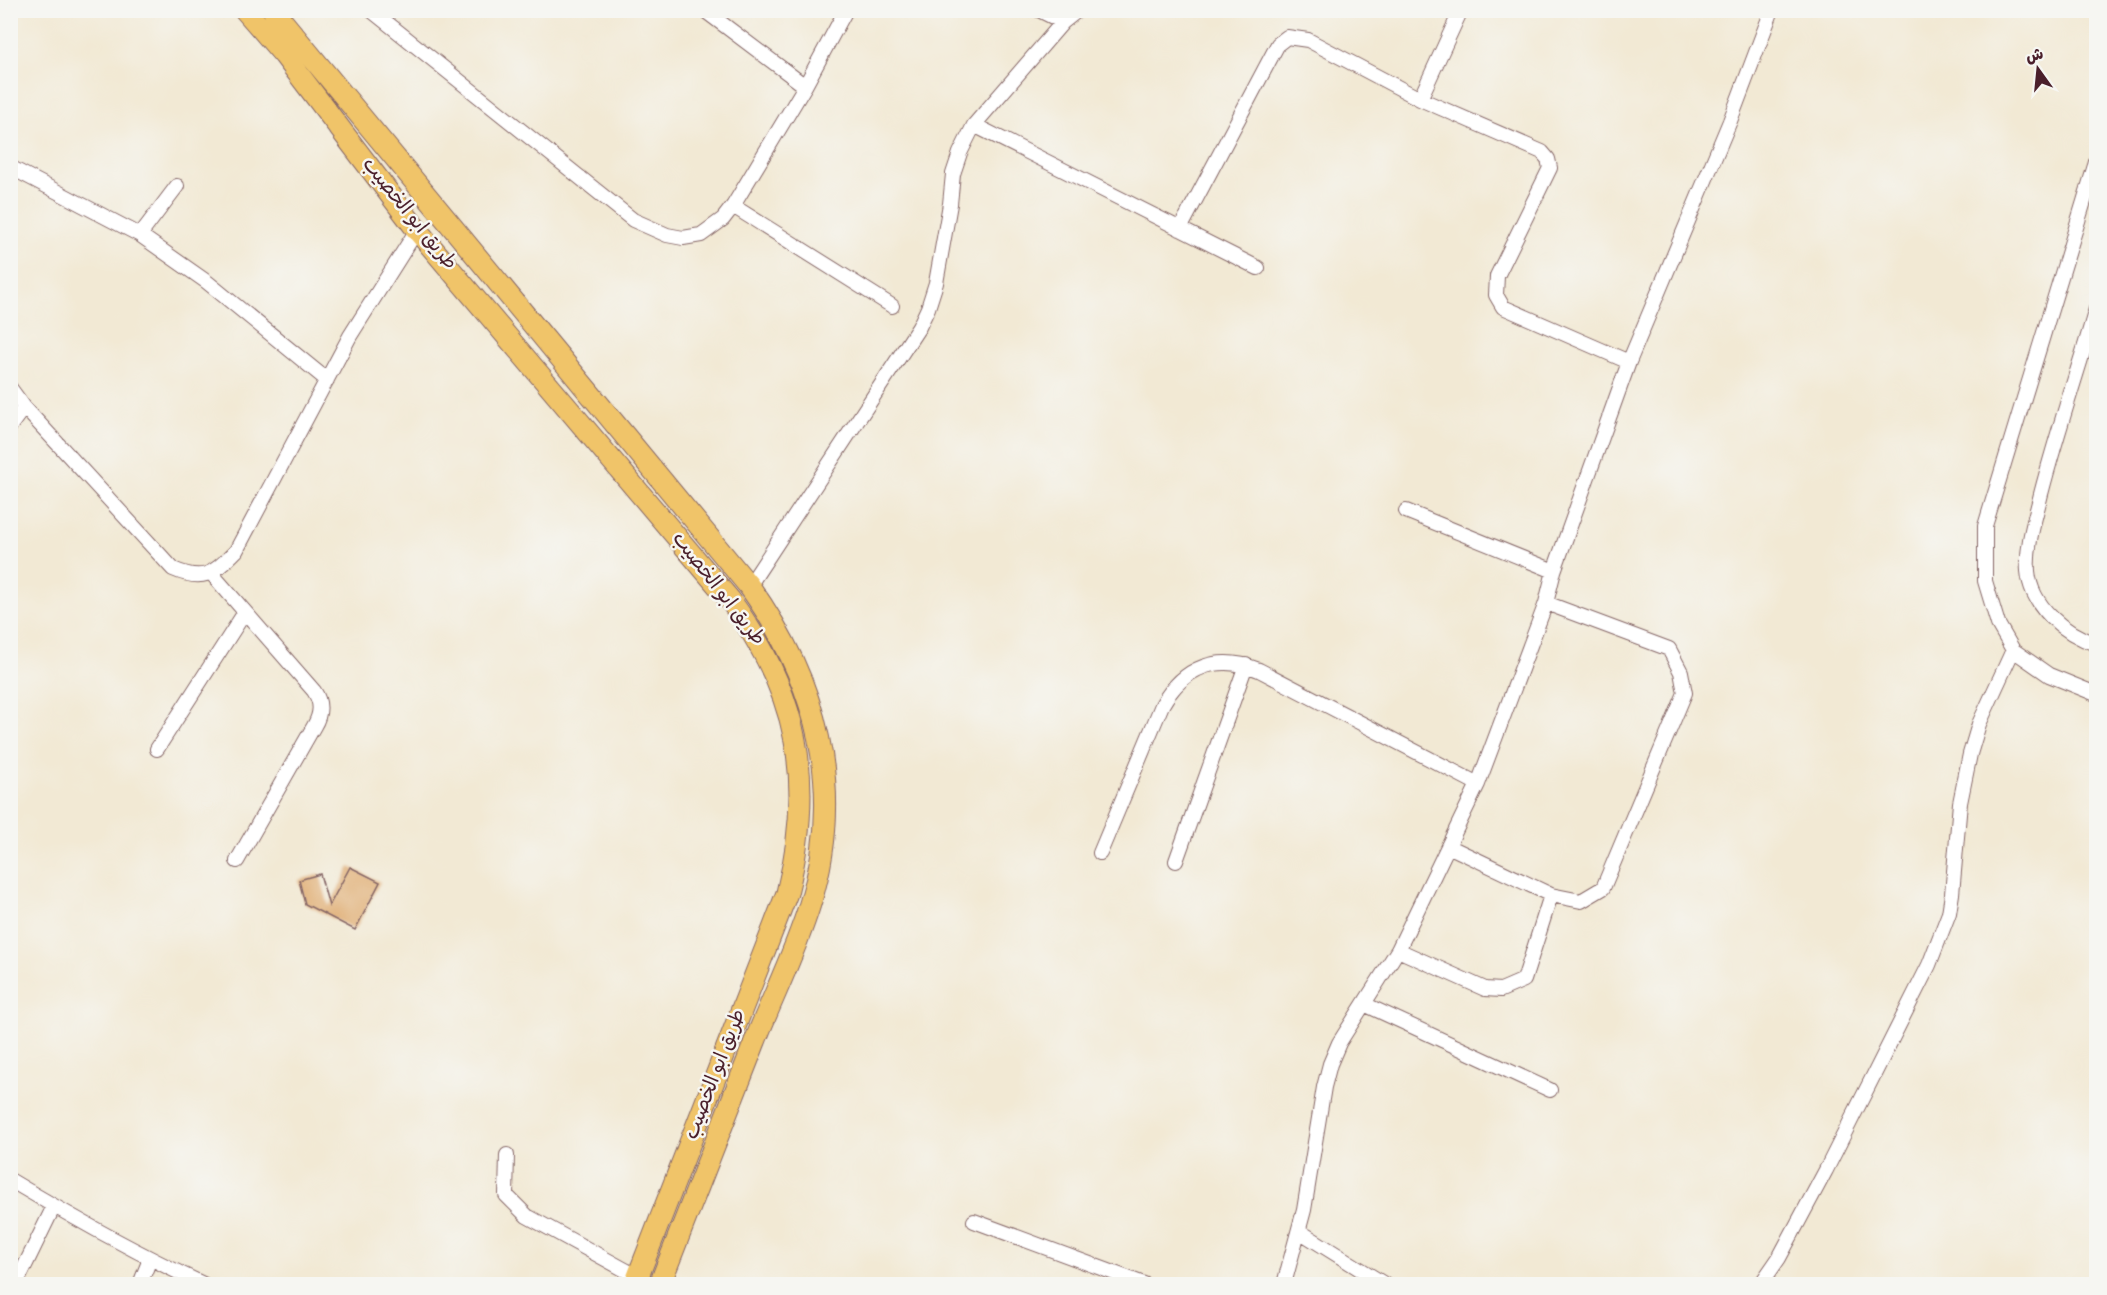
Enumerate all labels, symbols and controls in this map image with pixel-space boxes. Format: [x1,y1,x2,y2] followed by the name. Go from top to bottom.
[2008,39,2068,99] north arrow
[2024,46,2046,69] text: ش
[356,154,461,276] street label: طريق ابو الخصيب
[666,528,769,651] street label: طريق ابو الخصيب
[681,1006,752,1143] street label: طريق ابو الخصيب

